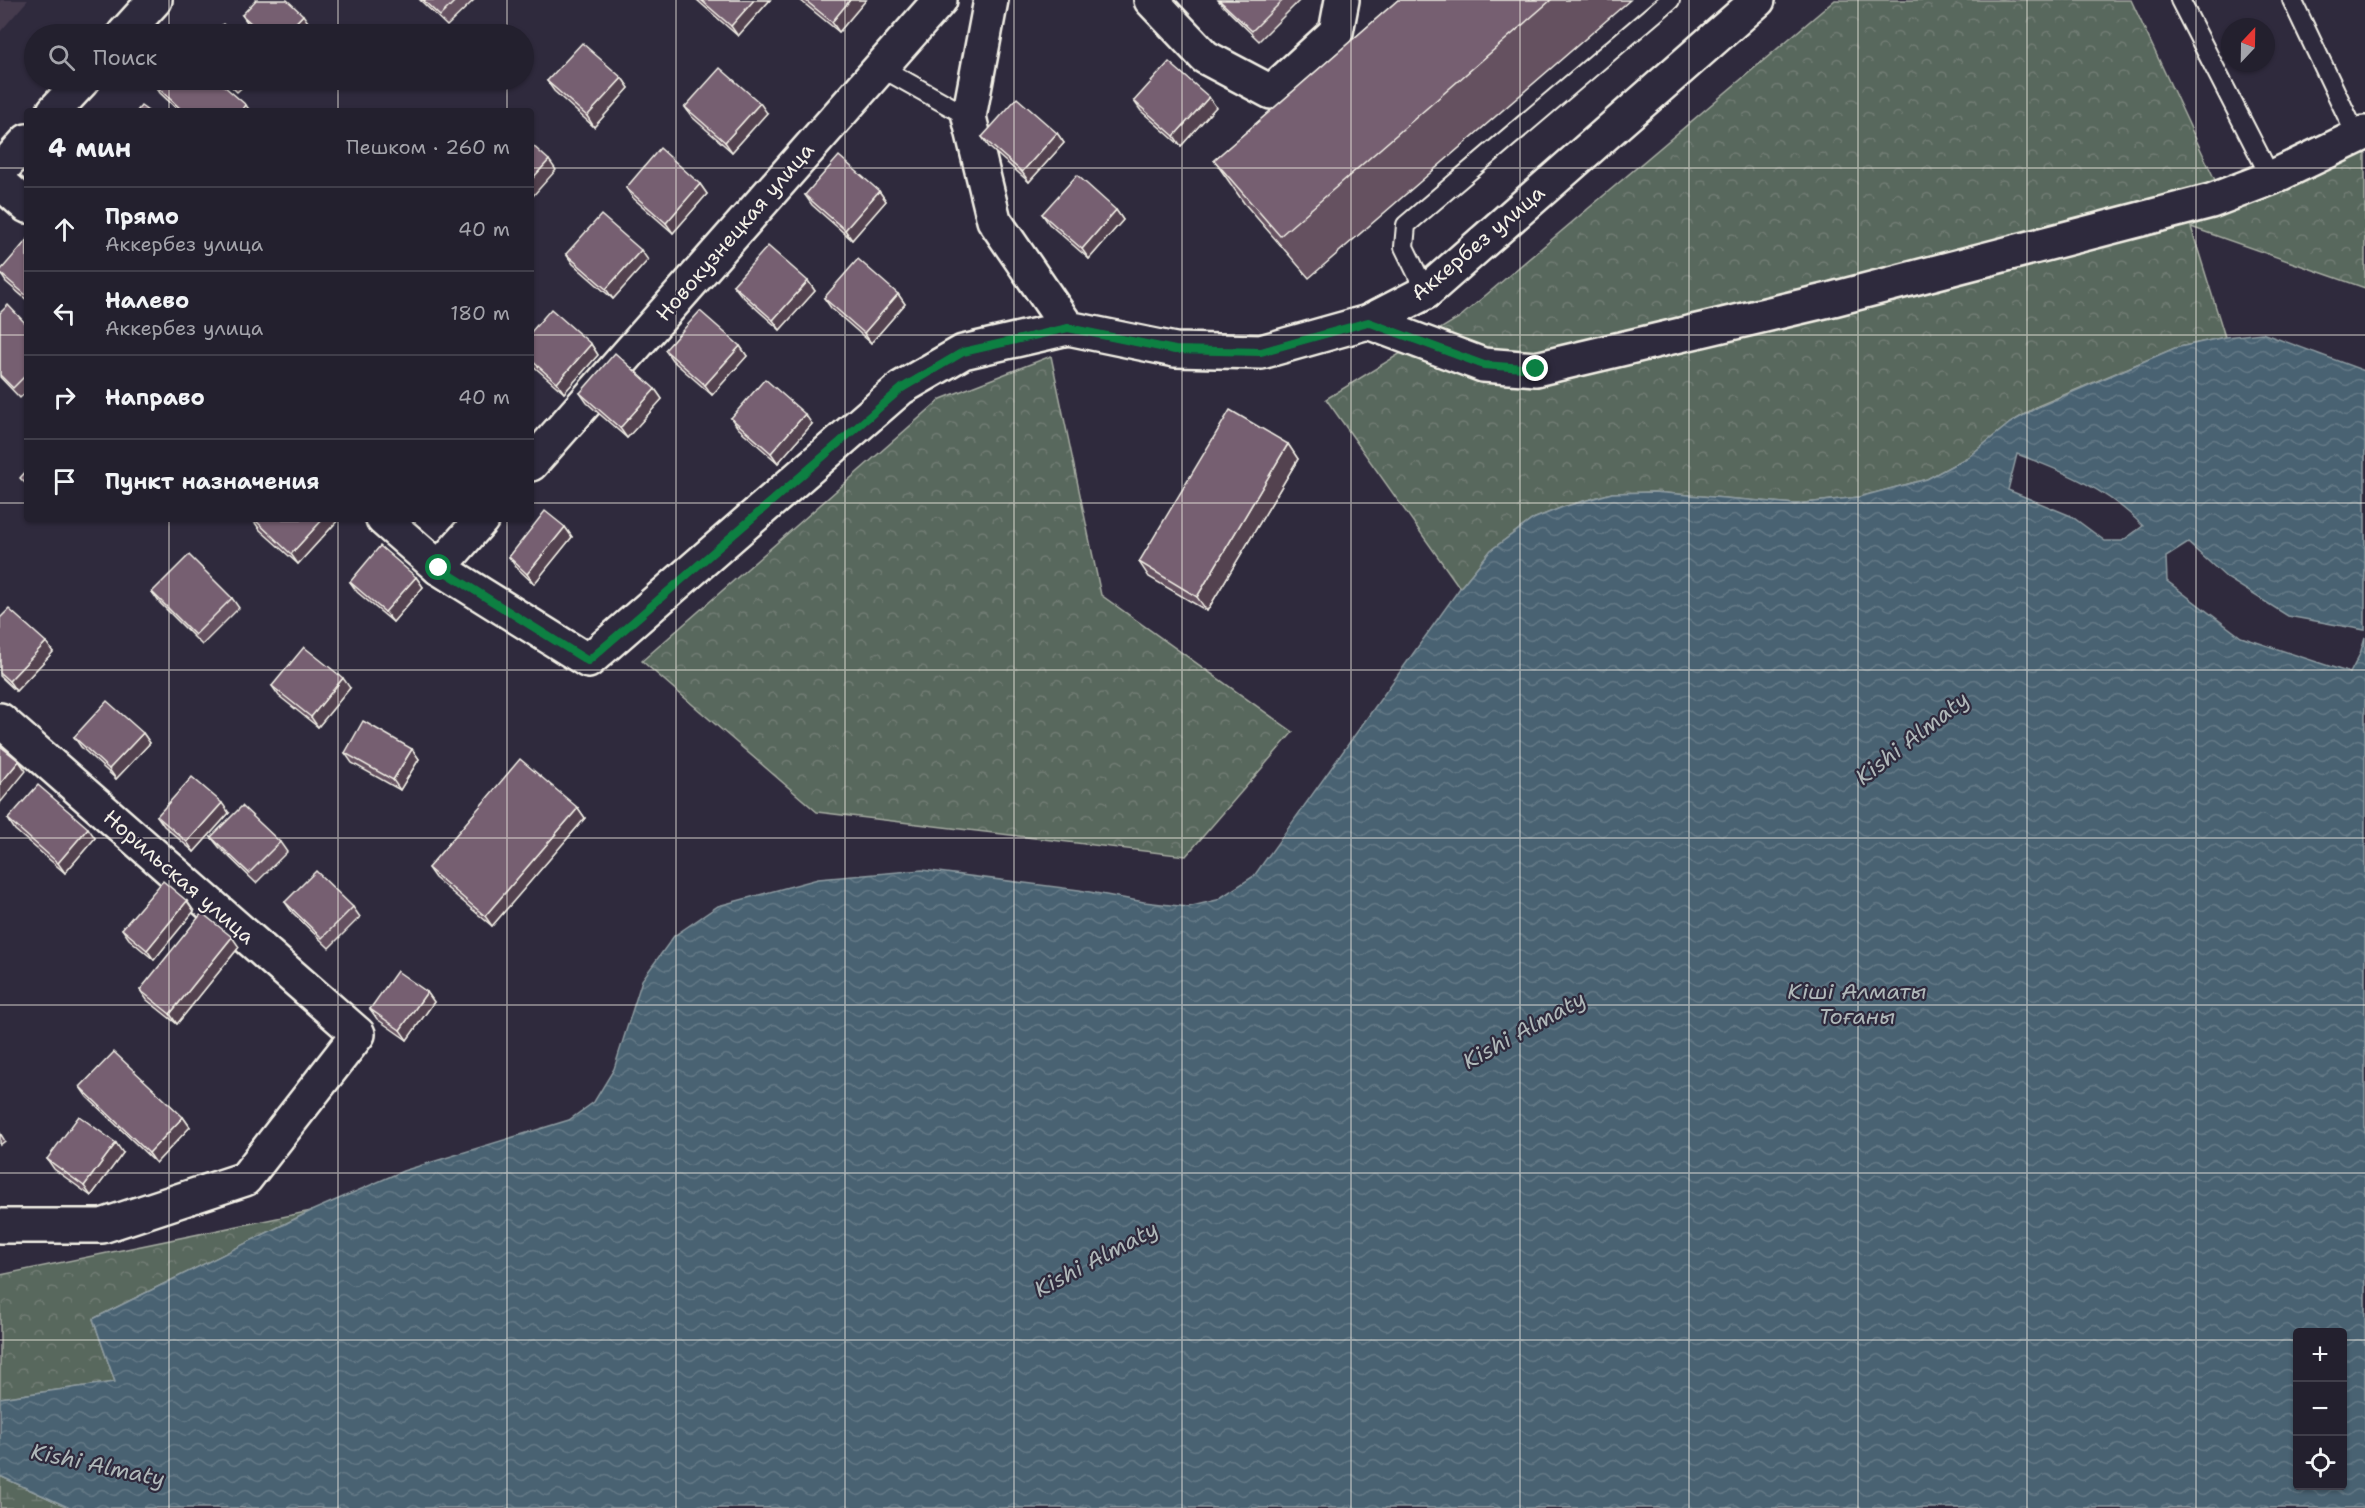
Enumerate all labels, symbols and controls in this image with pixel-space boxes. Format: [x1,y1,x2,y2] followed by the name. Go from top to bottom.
[2221,18,2275,72] north arrow
[24,24,534,90] search box
[45,41,78,74] icon: search
[93,43,157,72] text: Поиск
[48,130,131,165] text: 4 мин
[346,134,510,160] text: Пешком · 260 m
[650,137,820,327] street label: Новокузнецкая улица
[1405,179,1551,307] street label: Аккербез улица
[105,202,179,231] text: Прямо
[48,213,81,246] icon: ahead
[458,216,510,242] text: 40 m
[105,231,263,257] text: Аккербез улица
[105,286,189,315] text: Налево
[48,297,81,330] icon: left
[450,300,510,326] text: 180 m
[105,315,263,341] text: Аккербез улица
[1522,355,1548,381] route end
[48,381,81,414] icon: right
[105,383,205,412] text: Направо
[458,384,510,410] text: 40 m
[48,465,81,498] icon: arrive
[105,467,319,496] text: Пункт назначения
[425,554,451,580] route start
[1849,685,1975,791] water label: Kіshі Almaty
[97,803,261,951] street label: Норильская улица
[1787,977,1927,1031] water label: Кіші Алматы Тоғаны
[1457,984,1591,1076] water label: Kіshі Almaty
[1029,1214,1163,1304] water label: Kіshі Almaty
[2293,1328,2347,1490] map controls
[2293,1328,2347,1382] button: +
[2293,1382,2347,1436] button: −
[2293,1436,2347,1490] button: locate
[28,1437,168,1493] water label: Kіshі Almaty

